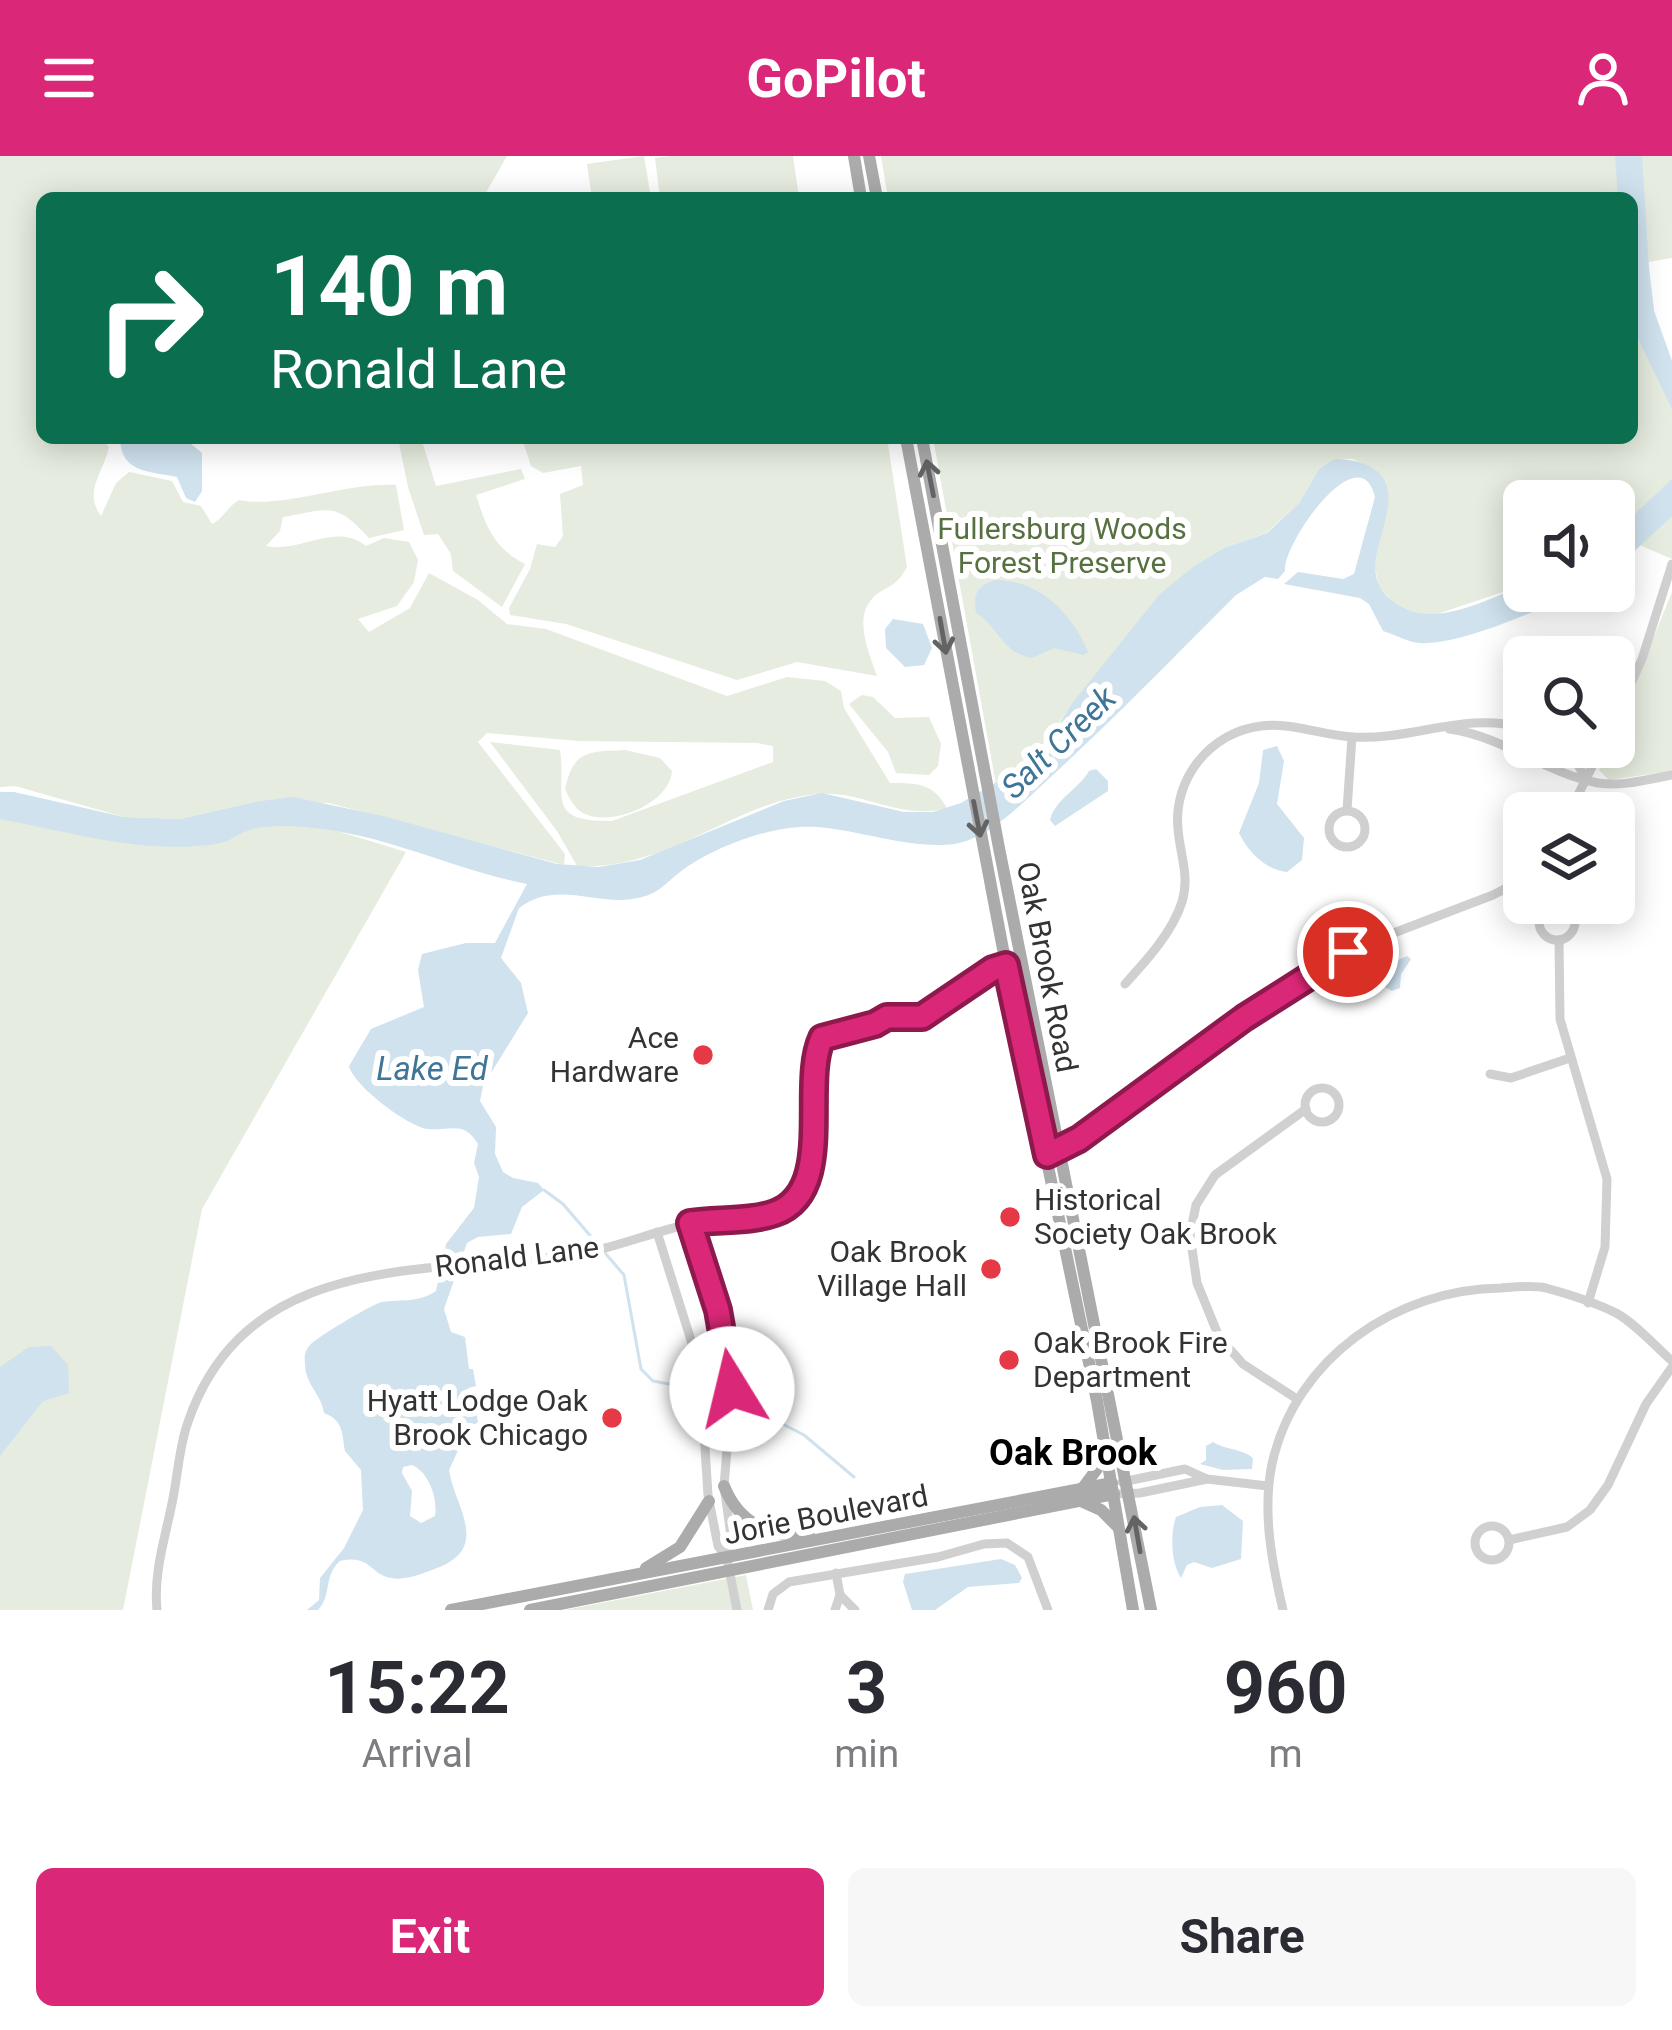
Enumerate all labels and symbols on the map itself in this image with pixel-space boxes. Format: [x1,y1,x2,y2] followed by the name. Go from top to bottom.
[917,459,940,498] one-way arrow
[937,511,1187,580] park label: Fullersburg Woods Forest Preserve
[932,615,955,654] one-way arrow
[993,678,1124,807] water label: Salt Creek
[967,798,989,837] one-way arrow
[1010,859,1085,1075] street label: Oak Brook Road
[1297,901,1399,1003] pin
[550,1020,679,1089] place label: Ace Hardware
[690,1042,716,1068] marker: Ace Hardware
[376,1049,489,1088] water label: Lake Ed
[1034,1182,1278,1251] place label: Historical Society Oak Brook
[997,1204,1023,1230] marker: Historical Society Oak Brook
[433,1229,601,1284] street label: Ronald Lane
[817,1234,968,1303] place label: Oak Brook Village Hall
[978,1256,1004,1282] marker: Oak Brook Village Hall
[1033,1325,1228,1394] place label: Oak Brook Fire Department
[669,1326,795,1452] position arrow
[996,1347,1022,1373] marker: Oak Brook Fire Department
[367,1383,589,1452] place label: Hyatt Lodge Oak Brook Chicago
[599,1405,625,1431] marker: Hyatt Lodge Oak Brook Chicago
[989,1432,1158,1474] district label: Oak Brook
[721,1478,931,1551] street label: Jorie Boulevard
[1125,1515,1147,1554] one-way arrow

